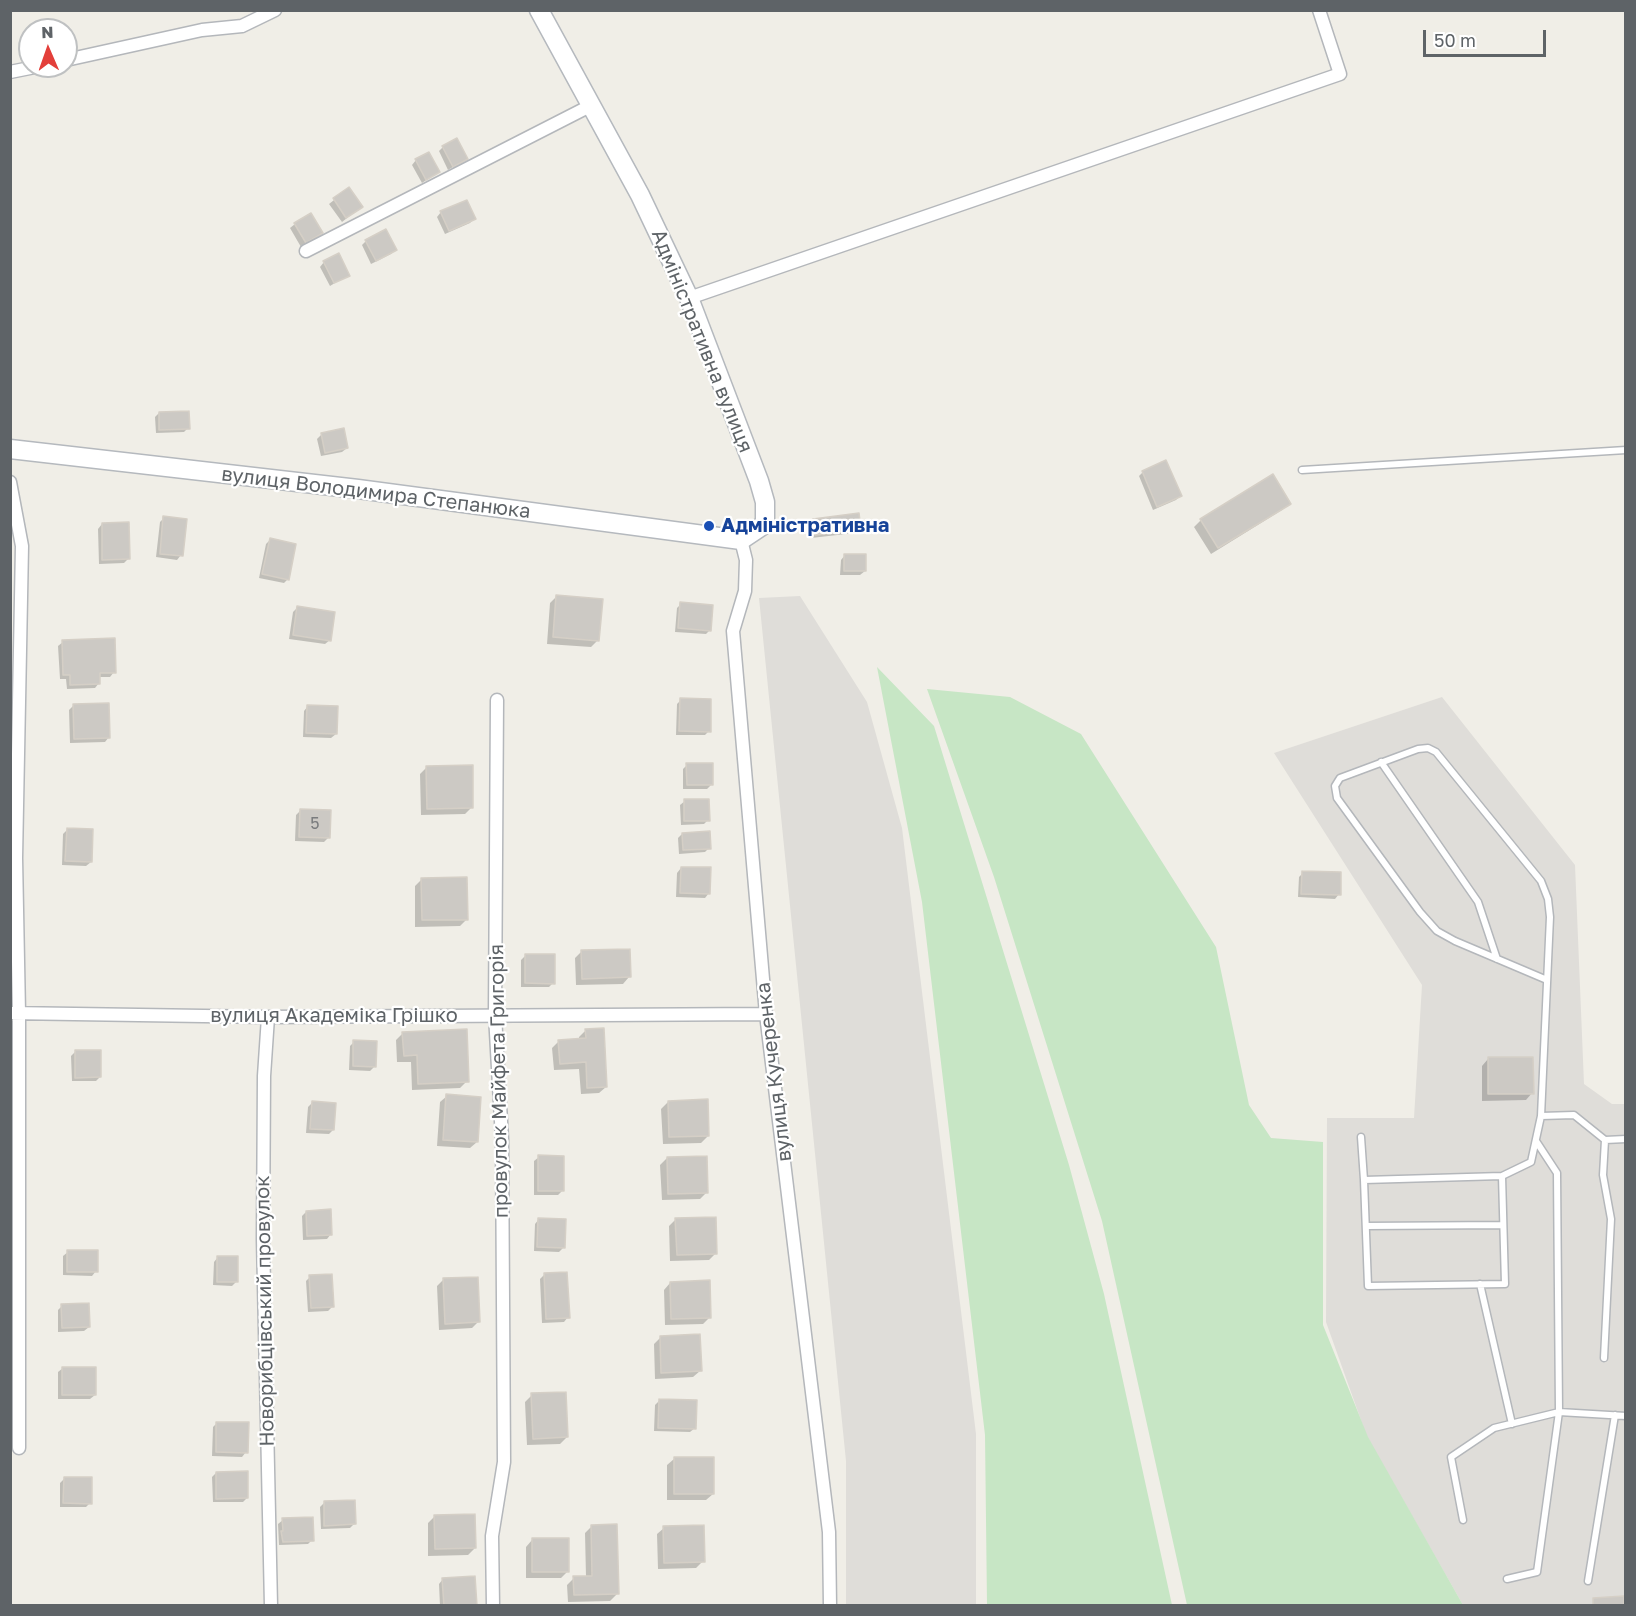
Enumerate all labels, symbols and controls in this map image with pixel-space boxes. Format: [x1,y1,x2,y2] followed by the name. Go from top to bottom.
[18,18,78,78] north arrow
[1426,18,1549,56] scale bar
[41,22,54,42] text: N
[1434,29,1476,51] text: 50 m
[646,226,758,456] street label: Адміністративна вулиця
[220,462,532,524] street label: вулиця Володимира Степанюка
[721,514,889,538] place label: Адміністративна
[702,519,716,533] marker: Адміністративна
[310,814,320,834] house number: 5
[485,944,513,1218] street label: провулок Майфета Григорія
[751,981,797,1163] street label: вулиця Кучеренка
[210,1004,458,1028] street label: вулиця Академіка Грішко
[251,1175,279,1447] street label: Новорибцівський провулок

